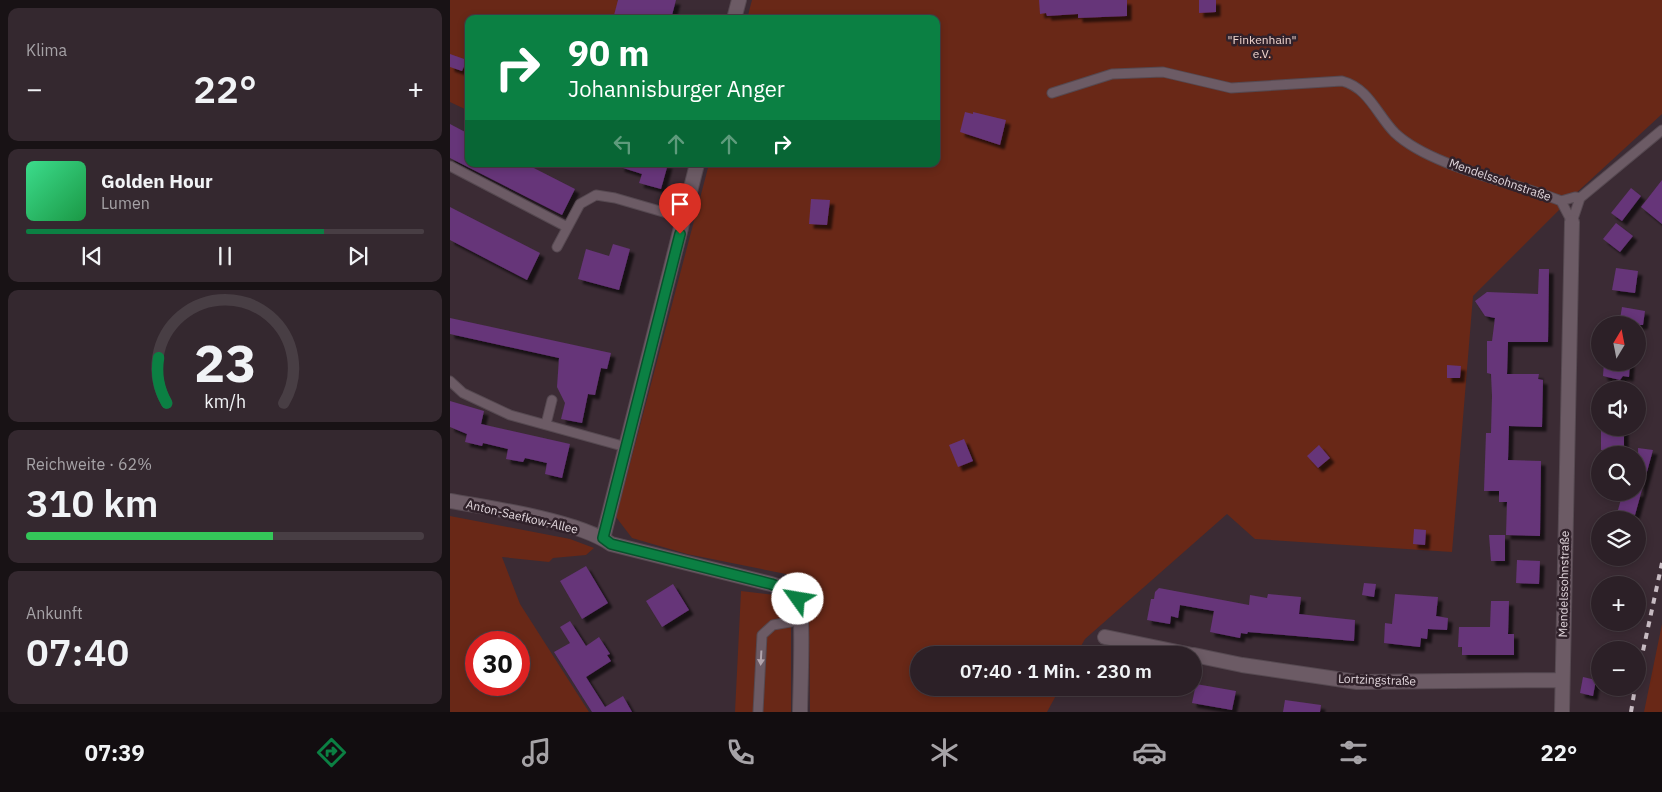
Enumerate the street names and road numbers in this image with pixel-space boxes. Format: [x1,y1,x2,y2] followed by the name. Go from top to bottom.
[1447,155,1554,204] street label: Mendelssohnstraße
[465,496,580,537] street label: Anton-Saefkow-Allee
[1555,530,1572,638] street label: Mendelssohnstraße
[1338,671,1417,688] street label: Lortzingstraße

